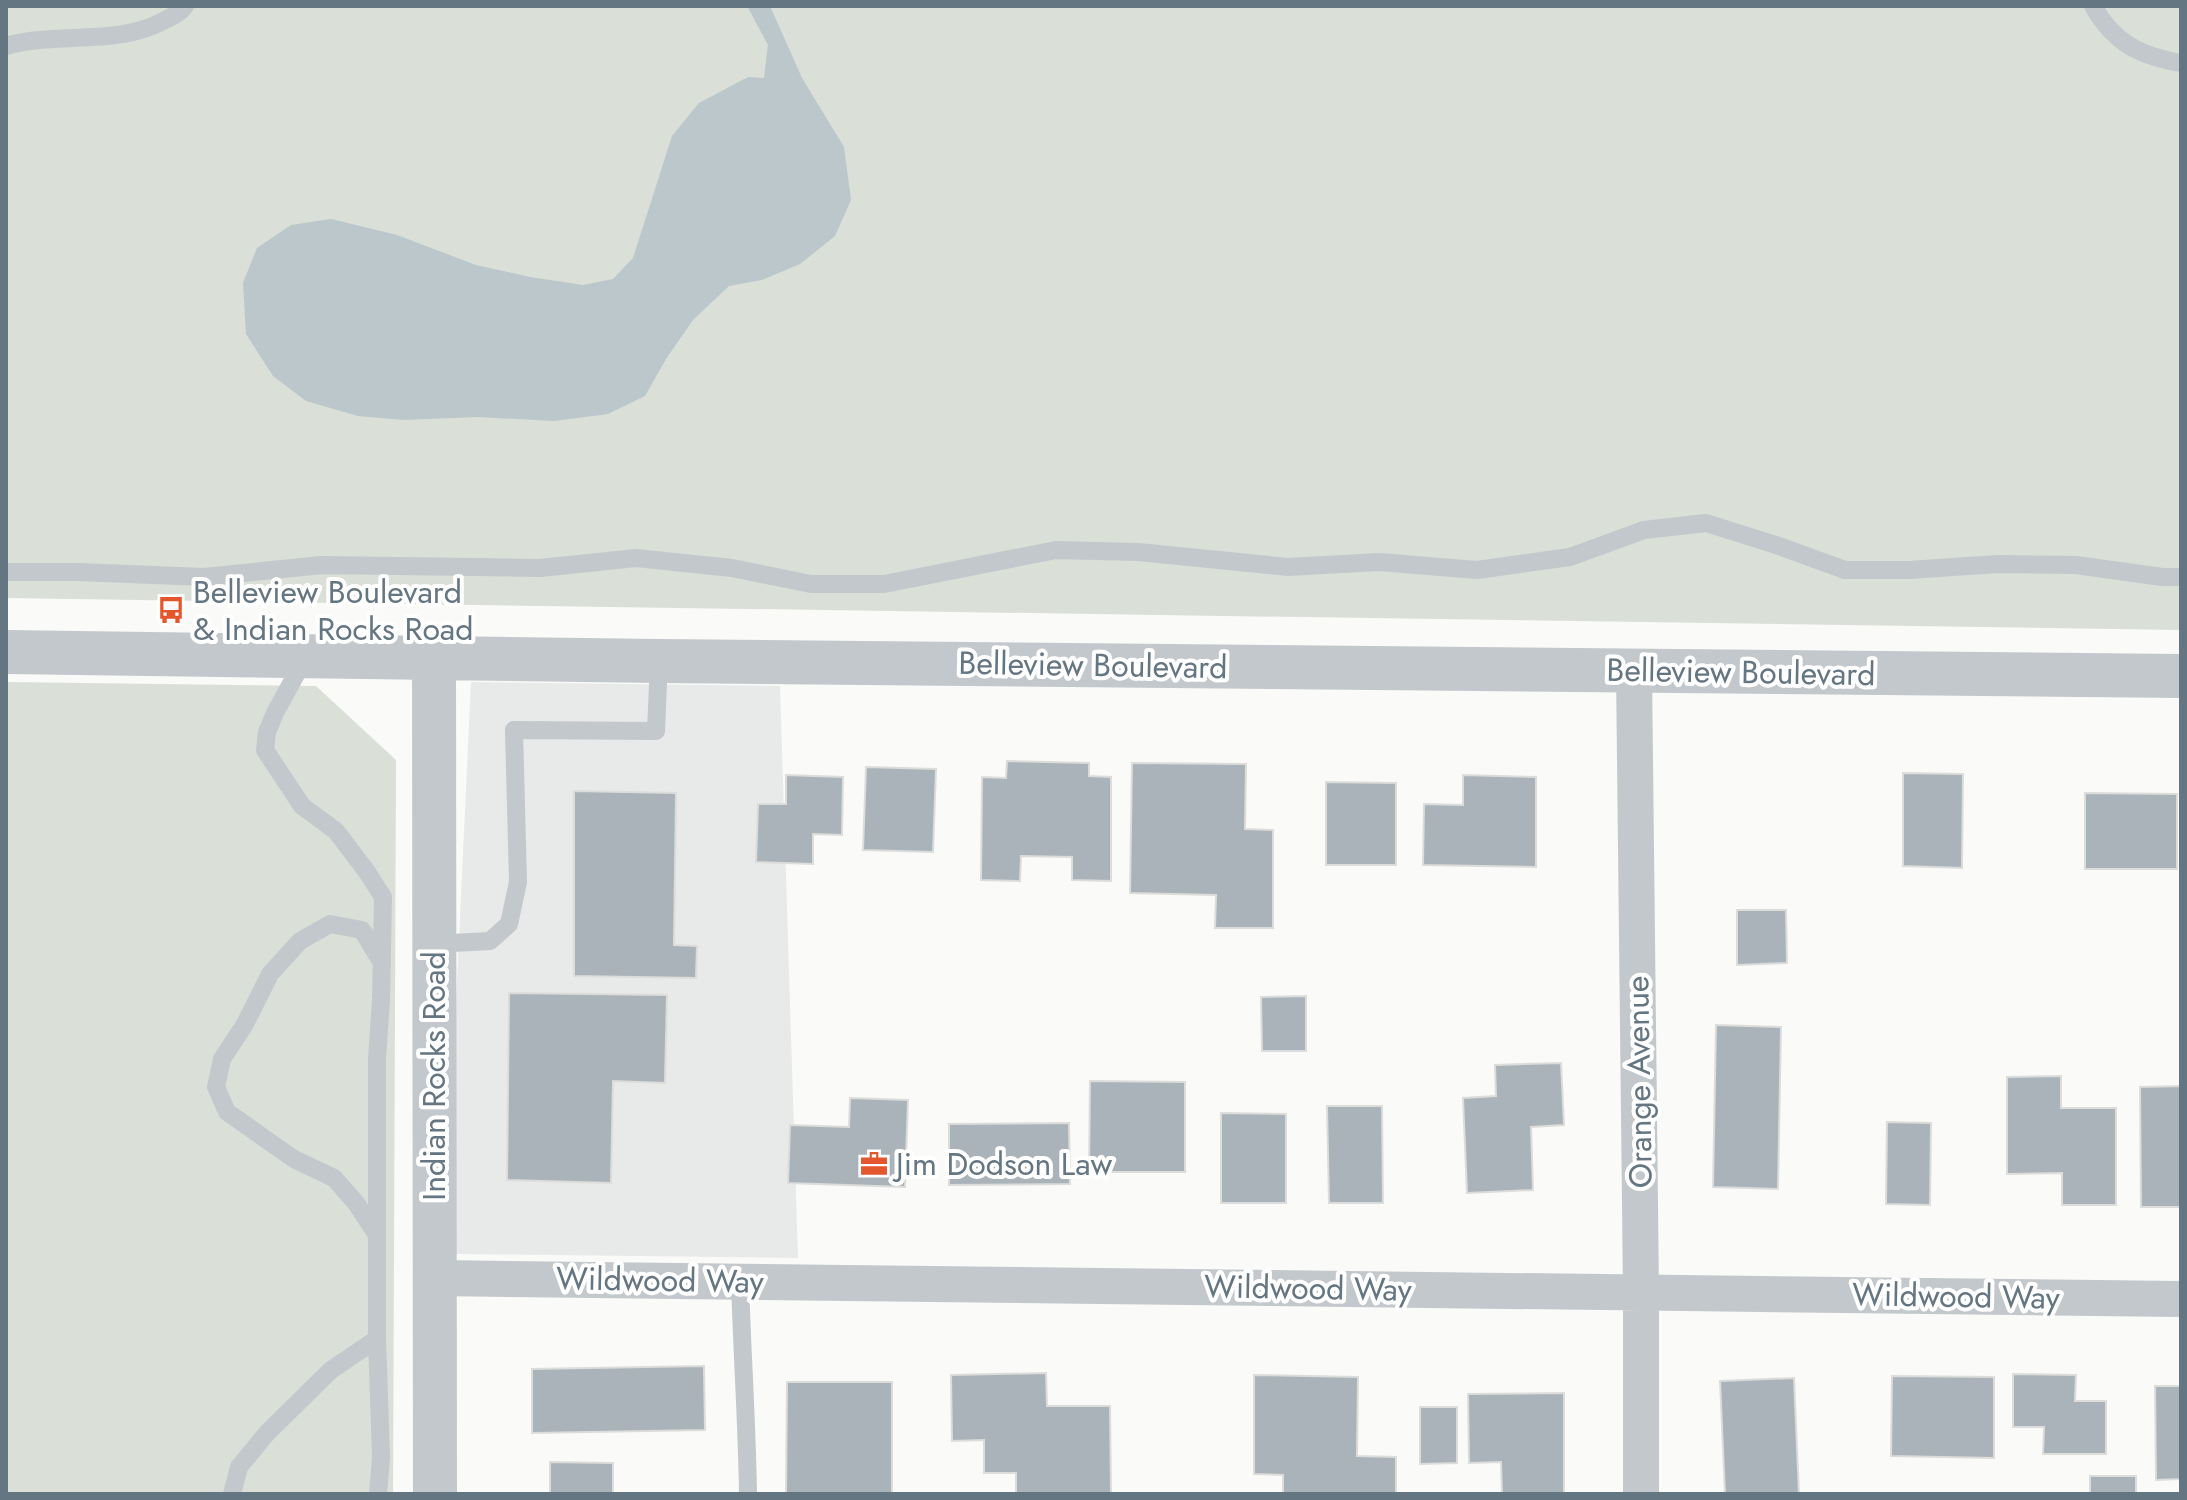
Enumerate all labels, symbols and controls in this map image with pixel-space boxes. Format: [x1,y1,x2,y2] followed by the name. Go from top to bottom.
[193,569,473,652] place label: Belleview Boulevard & Indian Rocks Road
[156,595,186,625] bus stop icon: Belleview Boulevard & Indian Rocks Road
[958,640,1228,690] street label: Belleview Boulevard
[1606,647,1876,697] street label: Belleview Boulevard
[411,951,457,1201] street label: Indian Rocks Road
[1614,975,1664,1189] street label: Orange Avenue
[892,1141,1112,1187] place label: Jim Dodson Law
[859,1149,889,1179] office icon: Jim Dodson Law
[556,1255,765,1305] street label: Wildwood Way
[1204,1263,1413,1313] street label: Wildwood Way
[1852,1271,2061,1321] street label: Wildwood Way

